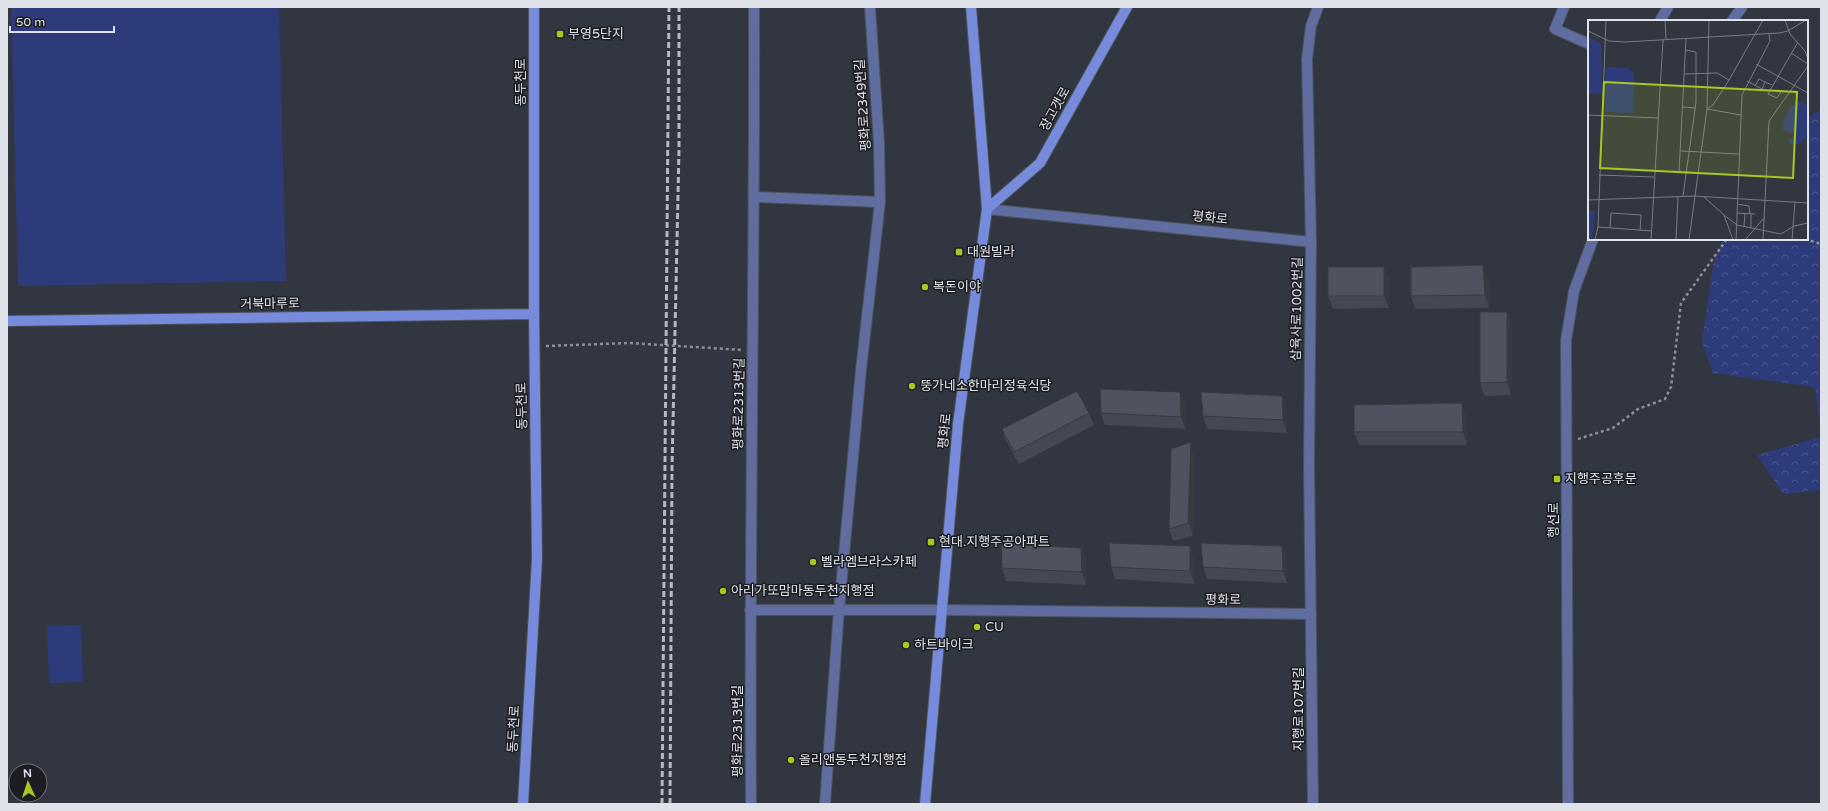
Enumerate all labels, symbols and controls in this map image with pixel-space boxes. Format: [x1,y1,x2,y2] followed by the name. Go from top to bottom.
[10,8,114,34] scale bar
[16,15,45,29] text: 50 m
[1588,20,1808,240] inset map
[568,26,624,42] place label: 부영5단지
[555,29,565,39] marker: 부영5단지
[513,58,529,106] street label: 동두천로
[852,58,874,152] street label: 평화로2349번길
[1036,84,1074,134] street label: 장고갯로
[1191,208,1229,228] street label: 평화로
[967,244,1015,260] place label: 대원빌라
[954,247,964,257] marker: 대원빌라
[1288,257,1306,361] street label: 삼육사로1002번길
[933,279,981,295] place label: 복돈이야
[920,282,930,292] marker: 복돈이야
[240,295,300,313] street label: 거북마루로
[730,358,748,450] street label: 평화로2313번길
[920,378,1052,394] place label: 뚱가네소한마리정육식당
[907,381,917,391] marker: 뚱가네소한마리정육식당
[514,382,530,430] street label: 동두천로
[935,412,955,450] street label: 평화로
[1565,471,1637,487] place label: 지행주공후문
[1552,474,1562,484] marker: 지행주공후문
[1546,502,1562,538] street label: 행선로
[939,534,1050,550] place label: 현대.지행주공아파트
[926,537,936,547] marker: 현대.지행주공아파트
[821,554,917,570] place label: 벨라엠브라스카페
[808,557,818,567] marker: 벨라엠브라스카페
[731,583,875,599] place label: 아리가또맘마동두천지행점
[718,586,728,596] marker: 아리가또맘마동두천지행점
[1205,592,1241,608] street label: 평화로
[985,619,1004,635] place label: CU
[972,622,982,632] marker: CU
[914,637,974,653] place label: 하트바이크
[901,640,911,650] marker: 하트바이크
[1291,667,1307,751] street label: 지행로107번길
[730,685,746,777] street label: 평화로2313번길
[505,705,523,753] street label: 동두천로
[799,752,907,768] place label: 올리앤동두천지행점
[786,755,796,765] marker: 올리앤동두천지행점
[8,763,48,803] north arrow
[23,767,32,780] text: N

